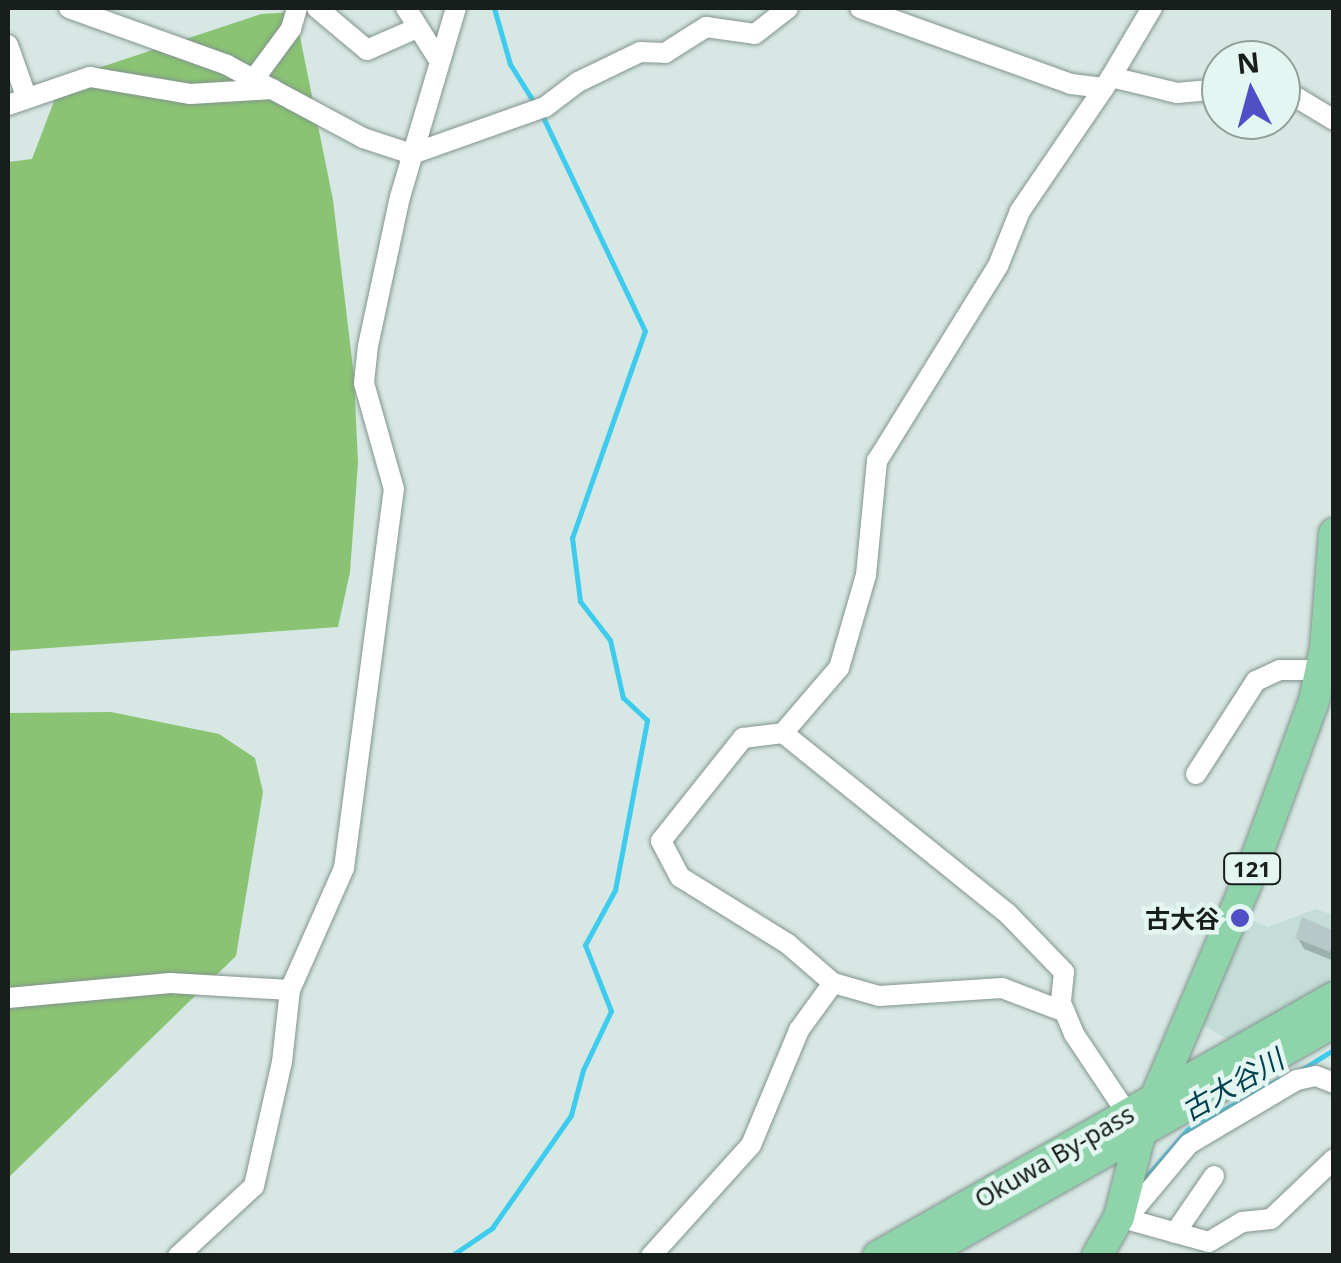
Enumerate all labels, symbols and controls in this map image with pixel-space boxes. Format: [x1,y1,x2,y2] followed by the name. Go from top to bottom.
[1201,40,1301,140] north arrow
[1235,42,1261,82] text: N
[1222,852,1282,886] road number: 121
[1145,903,1220,933] place label: 古大谷
[1229,907,1251,929] marker: 古大谷
[1175,1041,1289,1127] water label: 古大谷川
[969,1098,1139,1214] street label: Okuwa By-pass

